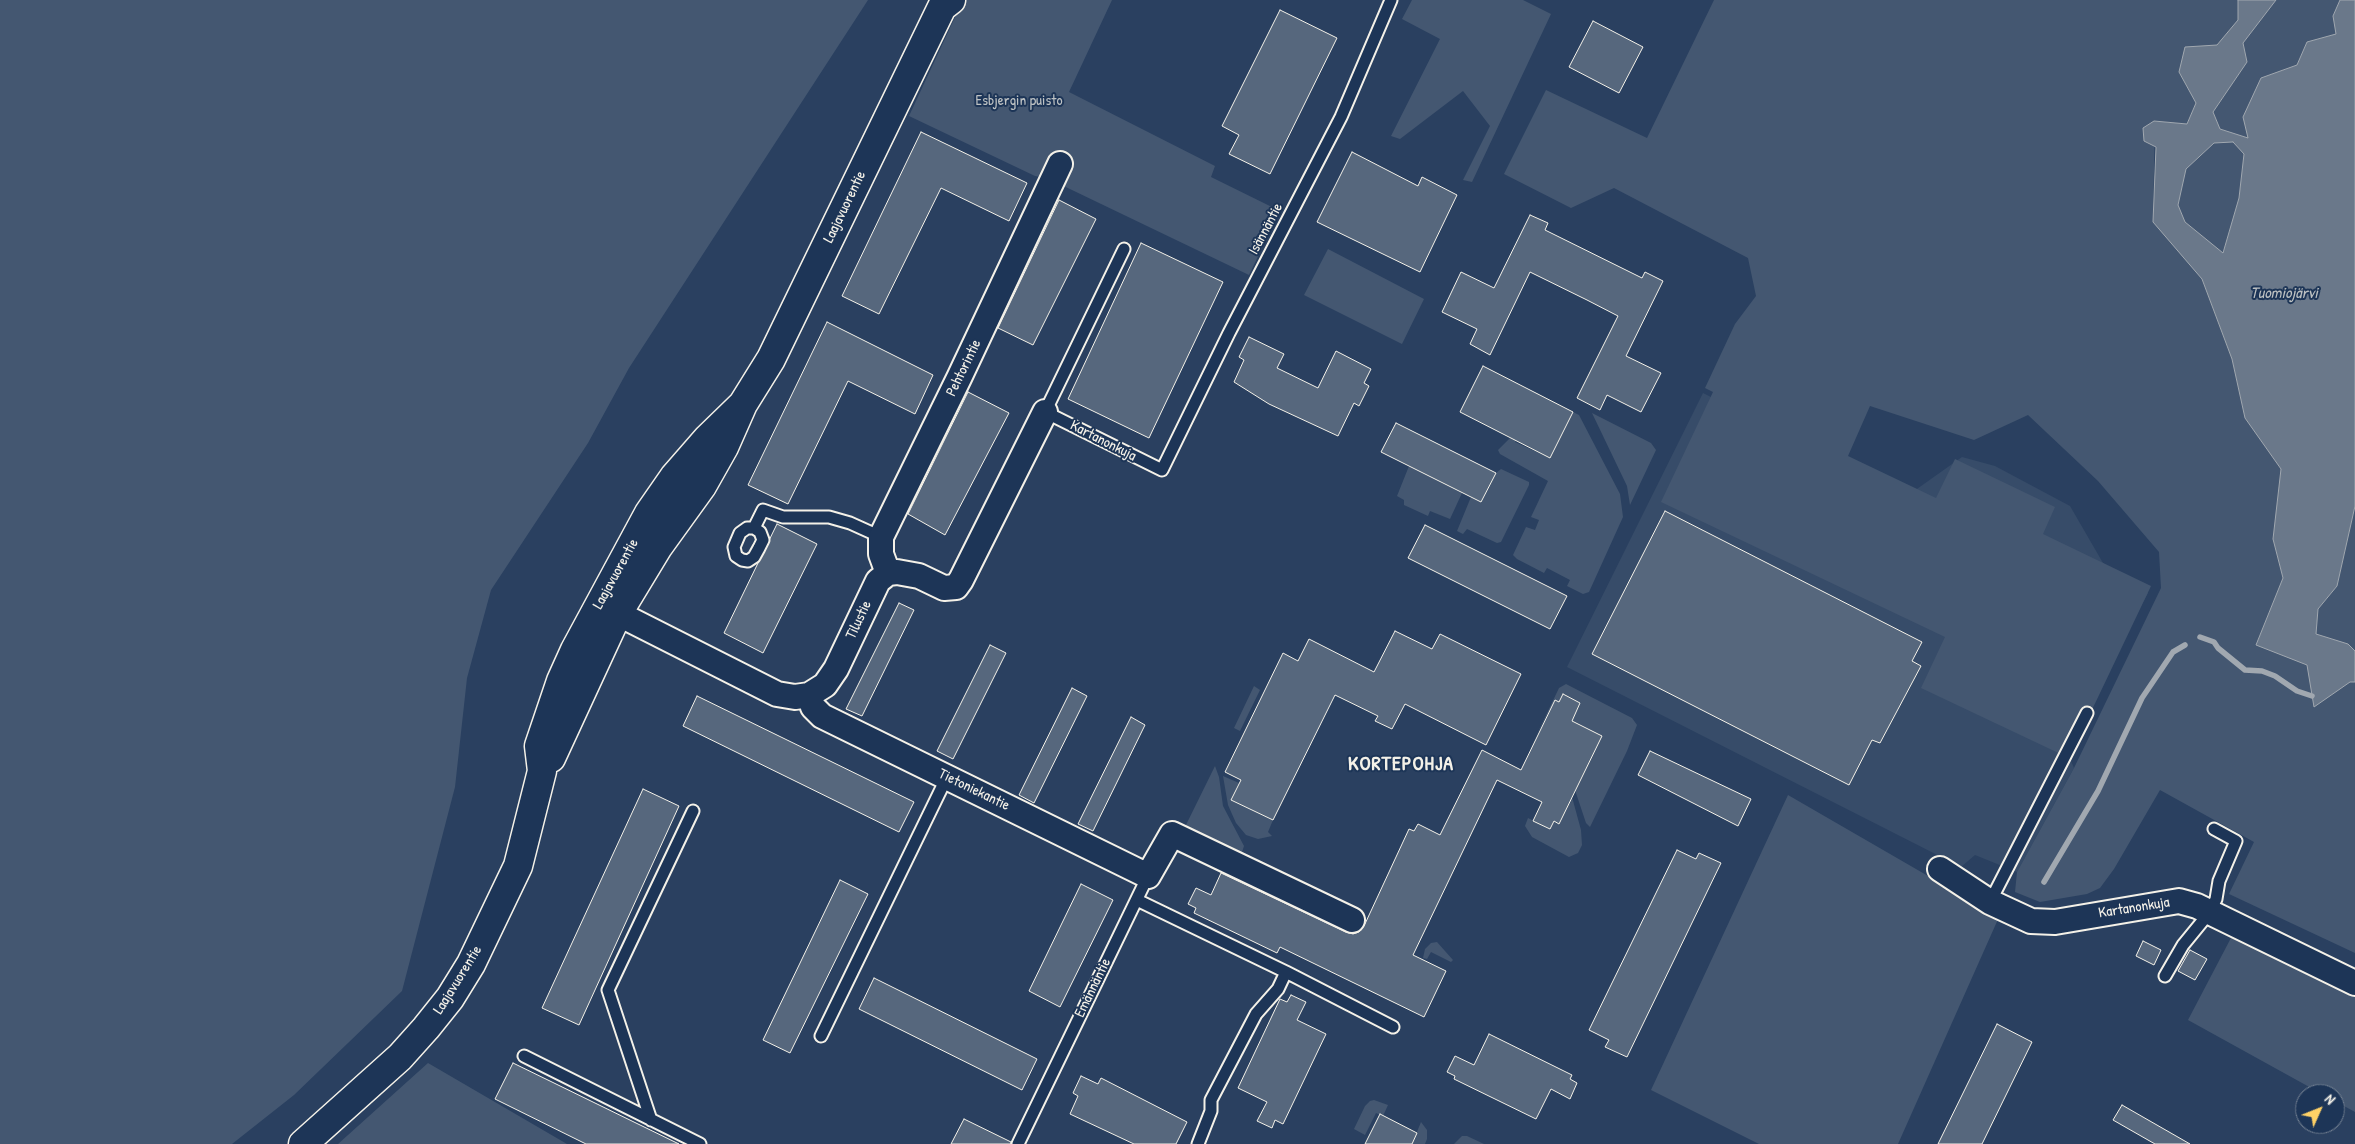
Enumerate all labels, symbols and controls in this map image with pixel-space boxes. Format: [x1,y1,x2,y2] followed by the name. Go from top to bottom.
[976,92,1062,110] park label: Esbjergin puisto
[820,168,870,246] street label: Laajavuorentie
[1245,200,1287,258] street label: Isännäntie
[2250,284,2318,304] water label: Tuomiojärvi
[943,337,985,399] street label: Pehtorintie
[1067,417,1139,465] street label: Kartanonkuja
[589,536,643,612] street label: Laajavuorentie
[842,598,876,642] street label: Tilustie
[1347,753,1455,777] district label: KORTEPOHJA
[935,765,1013,815] street label: Tietoniekantie
[2097,893,2171,923] street label: Kartanonkuja
[430,942,486,1018] street label: Laajavuorentie
[1071,956,1115,1020] street label: Emännäntie
[2295,1084,2345,1134] north arrow
[2321,1090,2340,1108] text: N

